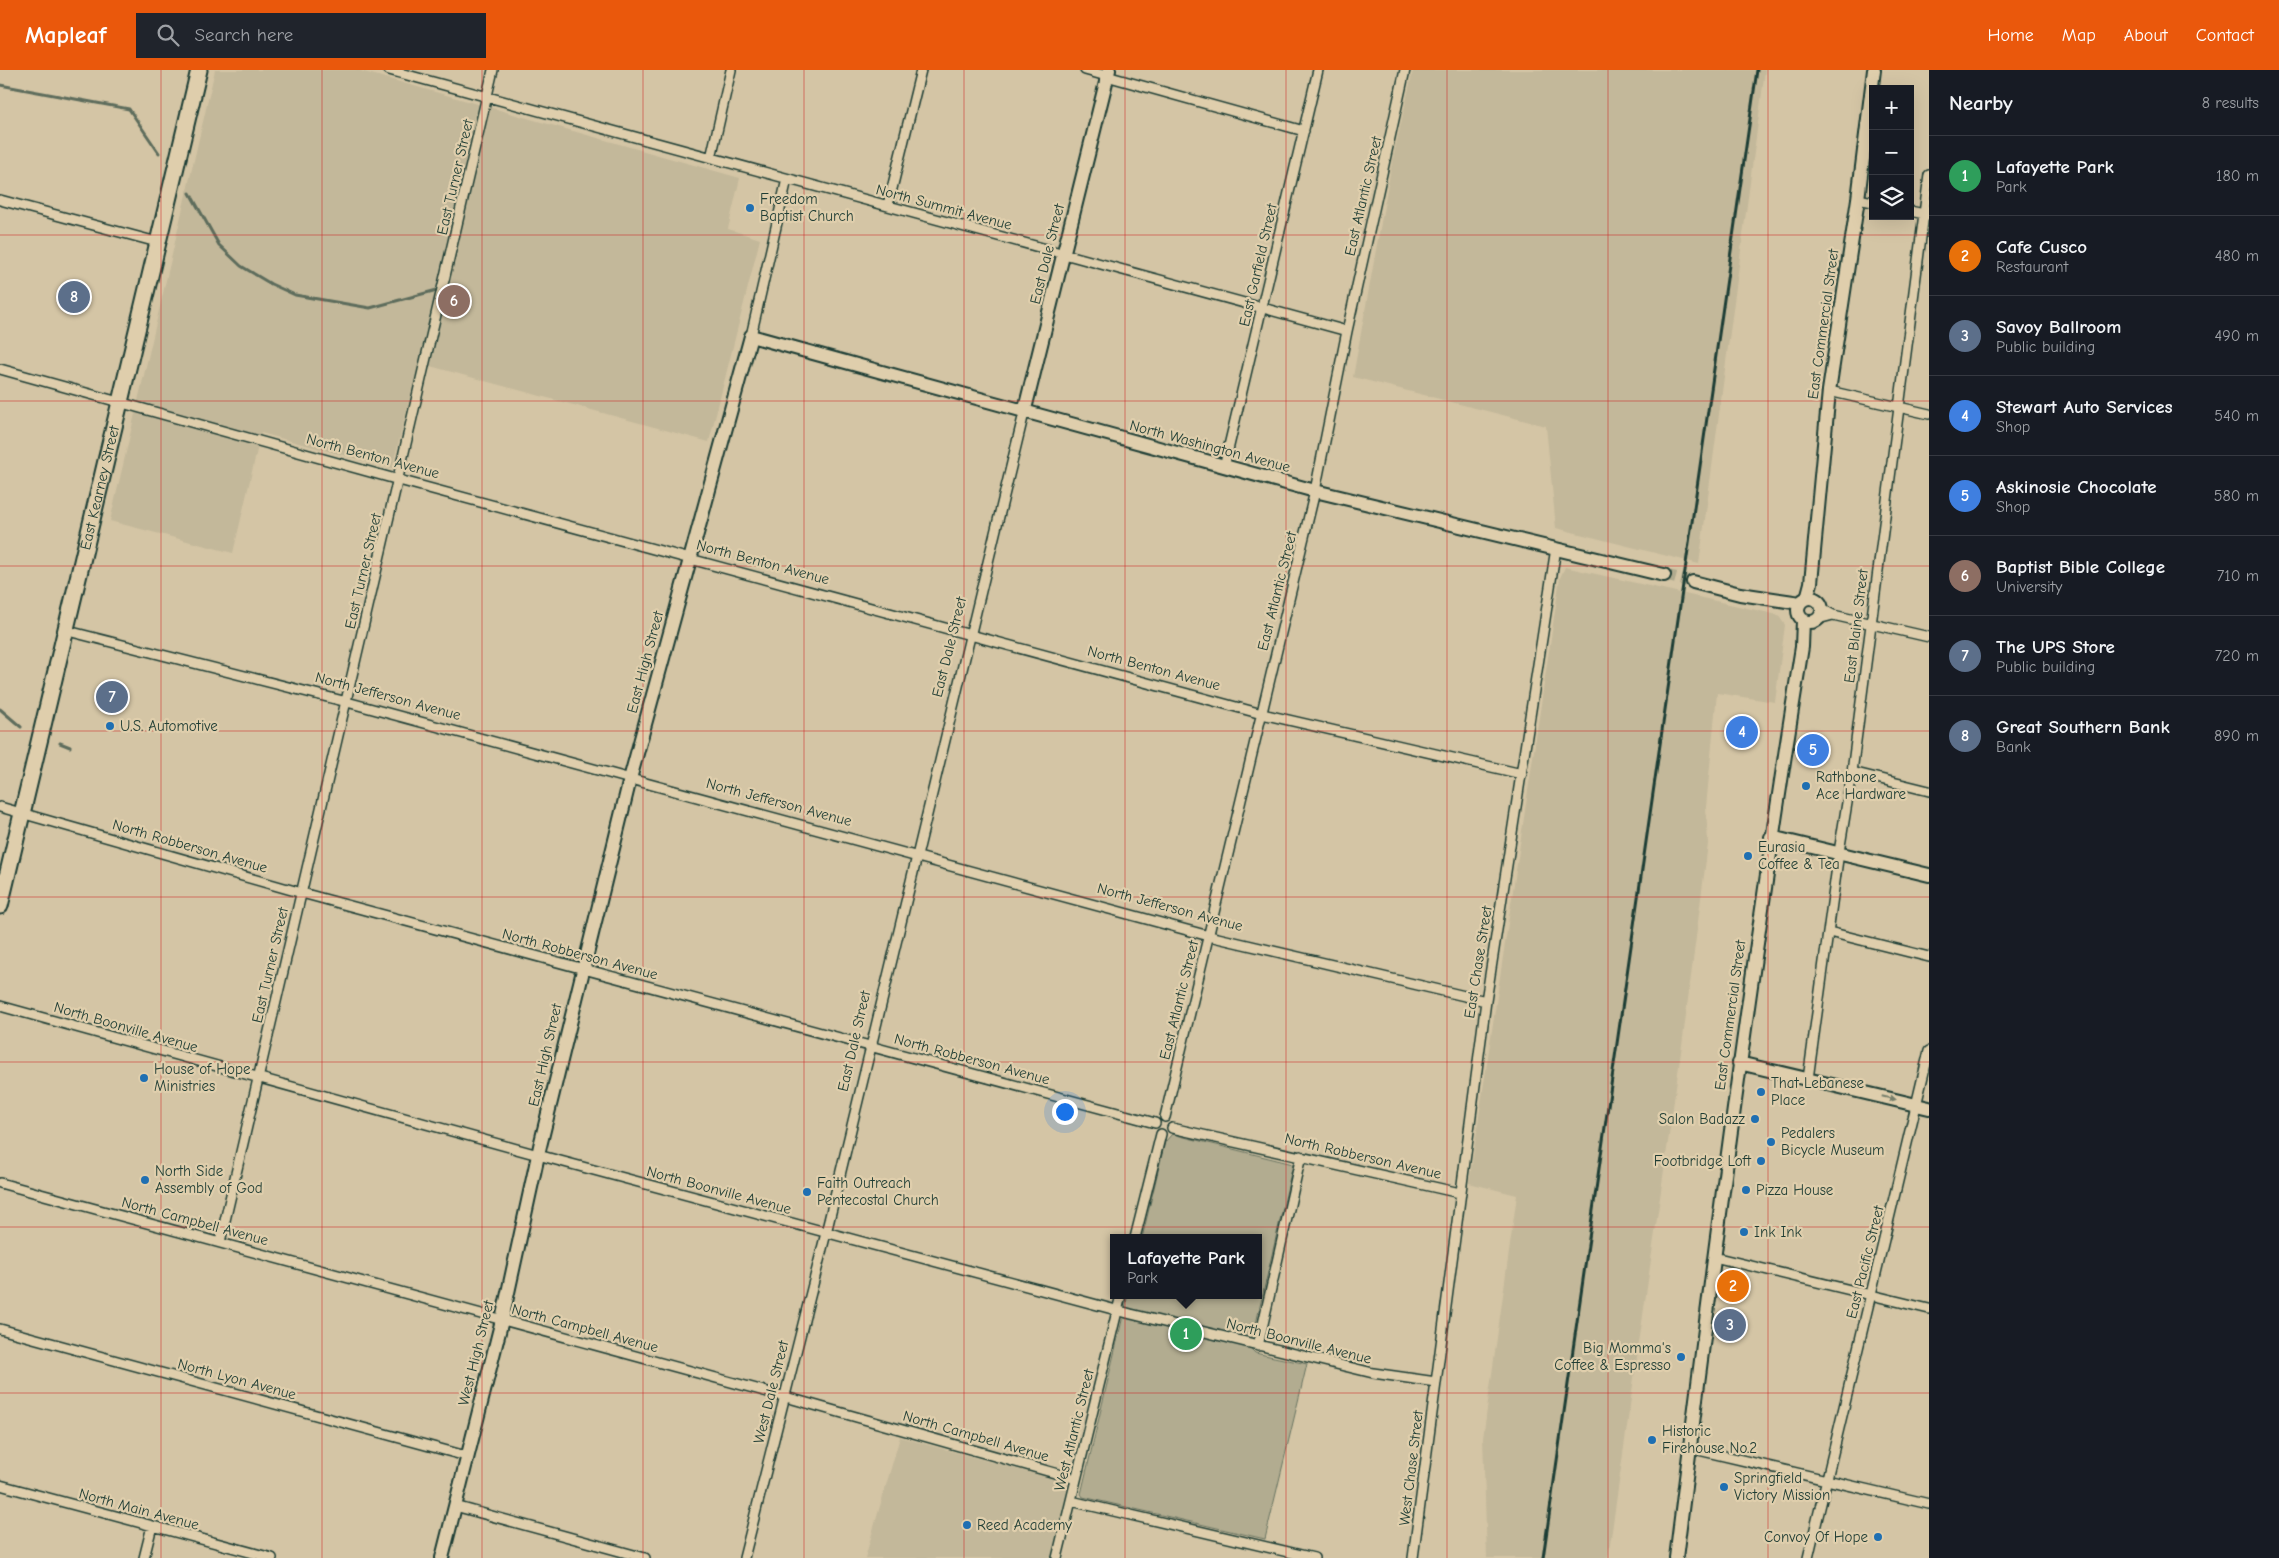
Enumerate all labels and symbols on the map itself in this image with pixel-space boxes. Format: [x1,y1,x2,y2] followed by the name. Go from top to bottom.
[433,117,477,237] street label: East Turner Street
[1340,134,1386,258] street label: East Atlantic Street
[874,180,1015,234] street label: North Summit Avenue
[760,190,854,225] place label: Freedom Baptist Church
[1026,201,1068,306] street label: East Dale Street
[1235,201,1281,328] street label: East Garfield Street
[744,202,756,214] marker: Freedom Baptist Church
[1804,247,1843,400] street label: East Commercial Street
[58,278,90,316] pin: 8
[438,282,470,320] pin: 6
[1128,416,1293,476] street label: North Washington Avenue
[76,423,123,552] street label: East Kearney Street
[305,430,442,483] street label: North Benton Avenue
[341,511,385,631] street label: East Turner Street
[1253,529,1301,652] street label: East Atlantic Street
[695,536,832,589] street label: North Benton Avenue
[1840,567,1872,684] street label: East Blaine Street
[928,594,970,699] street label: East Dale Street
[623,608,667,715] street label: East High Street
[1086,642,1223,695] street label: North Benton Avenue
[313,668,463,724] street label: North Jefferson Avenue
[96,678,128,716] pin: 7
[1726,713,1758,751] pin: 4
[120,717,218,735] place label: U.S. Automotive
[104,720,116,732] marker: U.S. Automotive
[1797,731,1829,769] pin: 5
[1816,768,1907,803] place label: Rathbone Ace Hardware
[704,774,854,830] street label: North Jefferson Avenue
[1800,780,1812,792] marker: Rathbone Ace Hardware
[110,815,270,877] street label: North Robberson Avenue
[1758,838,1840,873] place label: Eurasia Coffee & Tea
[1742,850,1754,862] marker: Eurasia Coffee & Tea
[1095,879,1245,935] street label: North Jefferson Avenue
[1460,904,1496,1020] street label: East Chase Street
[248,905,292,1025] street label: East Turner Street
[500,925,660,984] street label: North Robberson Avenue
[1155,938,1203,1061] street label: East Atlantic Street
[1711,938,1750,1091] street label: East Commercial Street
[834,988,874,1093] street label: East Dale Street
[52,998,201,1056] street label: North Boonville Avenue
[524,1001,566,1108] street label: East High Street
[892,1030,1052,1089] street label: North Robberson Avenue
[154,1060,251,1095] place label: House of Hope Ministries
[138,1072,150,1084] marker: House of Hope Ministries
[1771,1074,1864,1109] place label: That Lebanese Place
[1755,1086,1767,1098] marker: That Lebanese Place
[1881,1094,1896,1102] one-way arrow
[1052,1099,1078,1125] your location
[1659,1110,1745,1128] place label: Salon Badazz
[1749,1113,1761,1125] marker: Salon Badazz
[1781,1124,1884,1159] place label: Pedalers Bicycle Museum
[1283,1129,1444,1183] street label: North Robberson Avenue
[1765,1136,1777,1148] marker: Pedalers Bicycle Museum
[1654,1152,1752,1170] place label: Footbridge Loft
[1755,1155,1767,1167] marker: Footbridge Loft
[155,1162,263,1197] place label: North Side Assembly of God
[645,1162,794,1218] street label: North Boonville Avenue
[139,1174,151,1186] marker: North Side Assembly of God
[817,1174,939,1209] place label: Faith Outreach Pentecostal Church
[1756,1181,1834,1199] place label: Pizza House
[1740,1184,1752,1196] marker: Pizza House
[801,1186,813,1198] marker: Faith Outreach Pentecostal Church
[120,1193,271,1249] street label: North Campbell Avenue
[1842,1203,1888,1320] street label: East Pacific Street
[1754,1223,1803,1241] place label: Ink Ink
[1738,1226,1750,1238] marker: Ink Ink
[1717,1267,1749,1305] pin: 2
[454,1298,498,1408] street label: West High Street
[510,1300,661,1356] street label: North Campbell Avenue
[1714,1306,1746,1344] pin: 3
[1225,1314,1374,1368] street label: North Boonville Avenue
[1170,1315,1202,1353] pin: 1
[749,1338,793,1445] street label: West Dale Street
[1554,1339,1671,1374] place label: Big Momma's Coffee & Espresso
[1675,1351,1687,1363] marker: Big Momma's Coffee & Espresso
[176,1355,299,1404] street label: North Lyon Avenue
[1050,1367,1098,1493] street label: West Atlantic Street
[901,1407,1052,1466] street label: North Campbell Avenue
[1395,1408,1427,1527] street label: West Chase Street
[1662,1422,1757,1457] place label: Historic Firehouse No.2
[1646,1434,1658,1446] marker: Historic Firehouse No.2
[1734,1469,1830,1504] place label: Springfield Victory Mission
[1718,1481,1730,1493] marker: Springfield Victory Mission
[77,1484,202,1534] street label: North Main Avenue
[977,1516,1072,1534] place label: Reed Academy
[961,1519,973,1531] marker: Reed Academy
[1764,1528,1868,1546] place label: Convoy Of Hope
[1872,1531,1884,1543] marker: Convoy Of Hope

